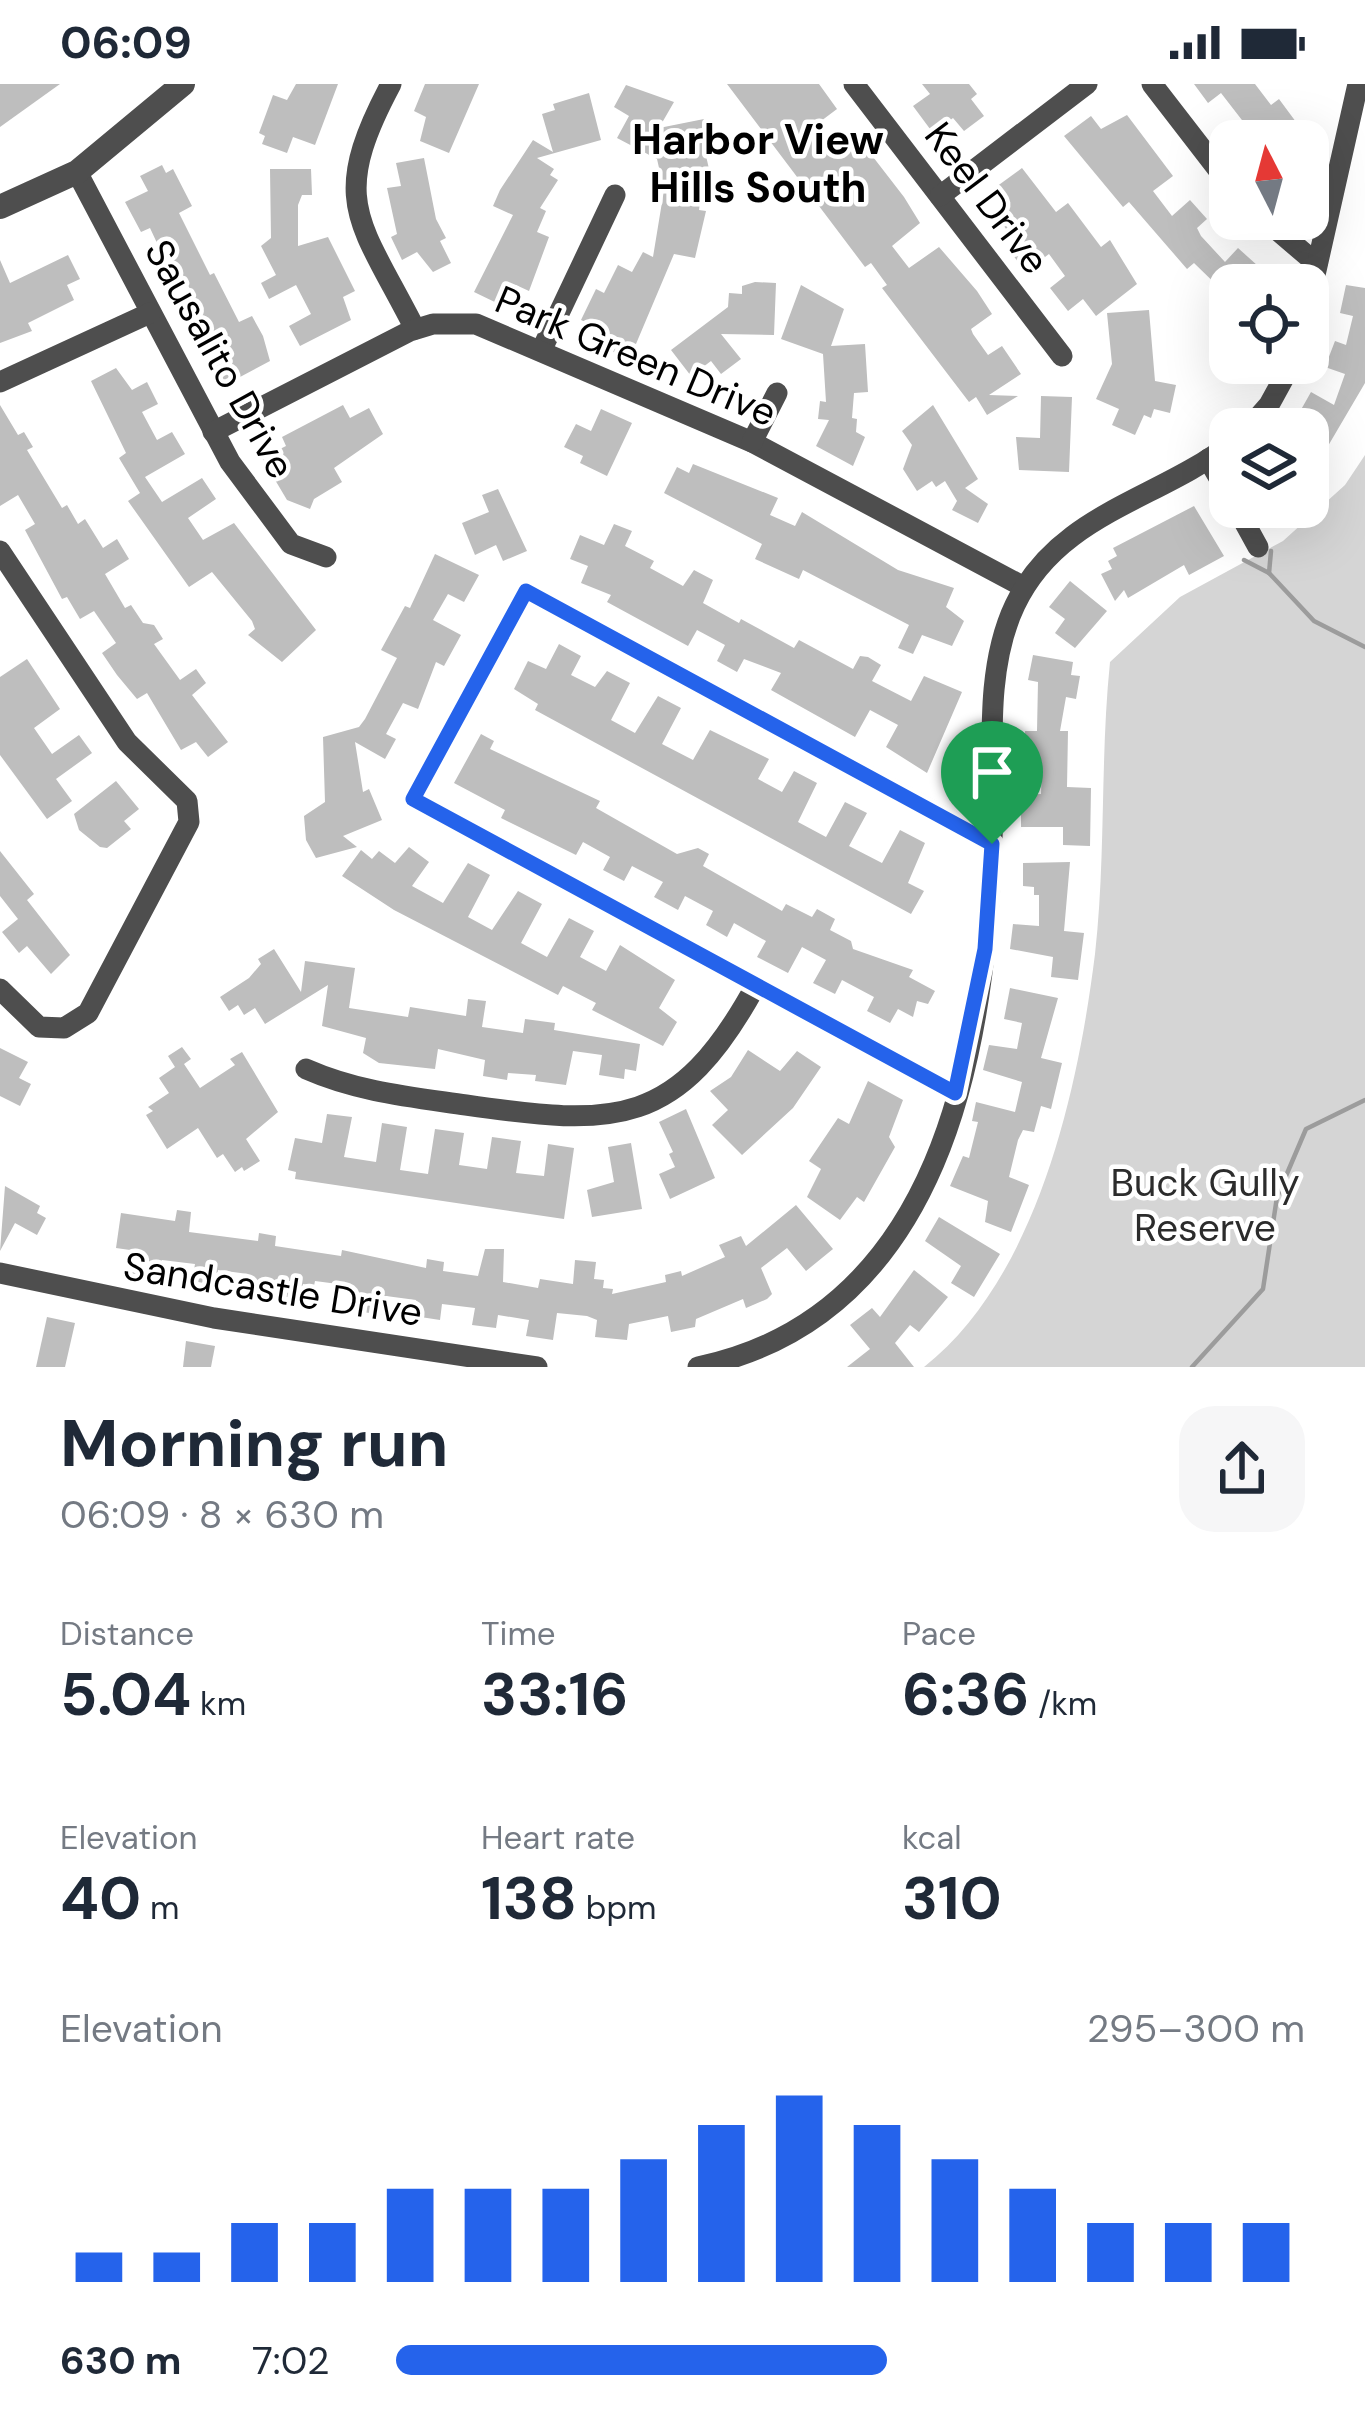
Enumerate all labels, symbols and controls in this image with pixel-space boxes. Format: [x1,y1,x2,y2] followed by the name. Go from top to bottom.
[60,13,192,72] text: 06:09
[632,112,884,215] district label: Harbor View Hills South
[913,112,1061,284] street label: Keel Drive
[1209,120,1329,240] north arrow
[1209,120,1329,528] map controls
[133,230,307,488] street label: Sausalito Drive
[1209,264,1329,384] button: locate
[488,274,784,438] street label: Park Green Drive
[1209,408,1329,528] button: layers
[941,721,1043,844] pin
[959,739,1025,805] icon: arrive
[1110,1157,1300,1253] park label: Buck Gully Reserve
[120,1240,426,1338] street label: Sandcastle Drive
[60,1401,448,1486] text: Morning run
[1179,1406,1305,1532] button: share
[60,1489,384,1540] text: 06:09 · 8 × 630 m
[60,1612,194,1655] text: Distance
[481,1612,556,1655] text: Time
[902,1612,976,1655] text: Pace
[60,1655,191,1734] text: 5.04
[481,1655,628,1734] text: 33:16
[902,1655,1030,1734] text: 6:36
[191,1682,246,1725] text: km
[1030,1682,1097,1725] text: /km
[60,1816,198,1859] text: Elevation
[481,1816,635,1859] text: Heart rate
[902,1816,962,1859] text: kcal
[60,1859,141,1938] text: 40
[481,1859,577,1938] text: 138
[902,1859,1002,1938] text: 310
[141,1886,179,1929] text: m
[577,1886,657,1929] text: bpm
[60,2003,223,2054] text: Elevation
[1087,2003,1305,2054] text: 295–300 m
[60,2335,182,2386] text: 630 m
[252,2335,329,2386] text: 7:02

